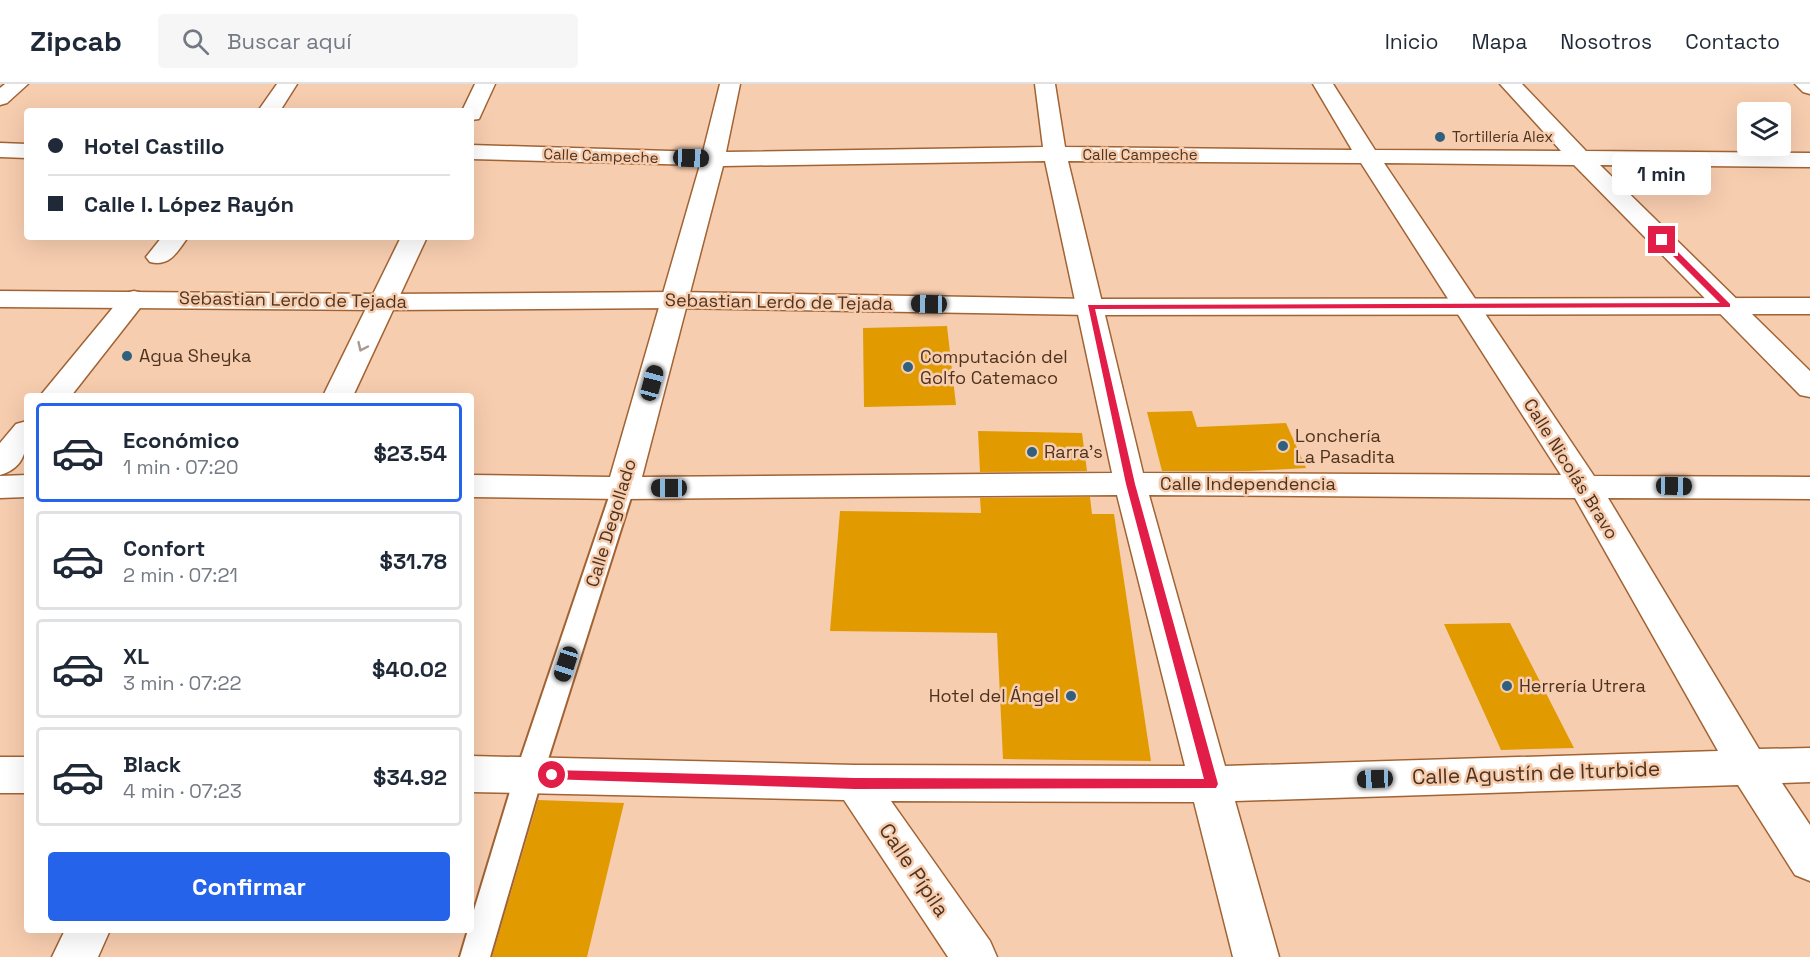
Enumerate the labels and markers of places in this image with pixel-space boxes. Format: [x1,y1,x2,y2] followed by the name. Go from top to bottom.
[1452,127,1553,146] place label: Tortillería Alex
[1433,130,1447,144] marker: Tortillería Alex
[139,344,251,367] place label: Agua Sheyka
[920,345,1068,389] place label: Computación del Golfo Catemaco
[120,349,134,363] marker: Agua Sheyka
[901,360,915,374] marker: Computación del Golfo Catemaco
[1295,424,1395,468] place label: Lonchería La Pasadita
[1276,439,1290,453] marker: Lonchería La Pasadita
[1044,440,1103,463] place label: Rarra's
[1025,445,1039,459] marker: Rarra's
[1519,674,1646,697] place label: Herrería Utrera
[1500,679,1514,693] marker: Herrería Utrera
[929,684,1059,707] place label: Hotel del Ángel
[1064,689,1078,703] marker: Hotel del Ángel

